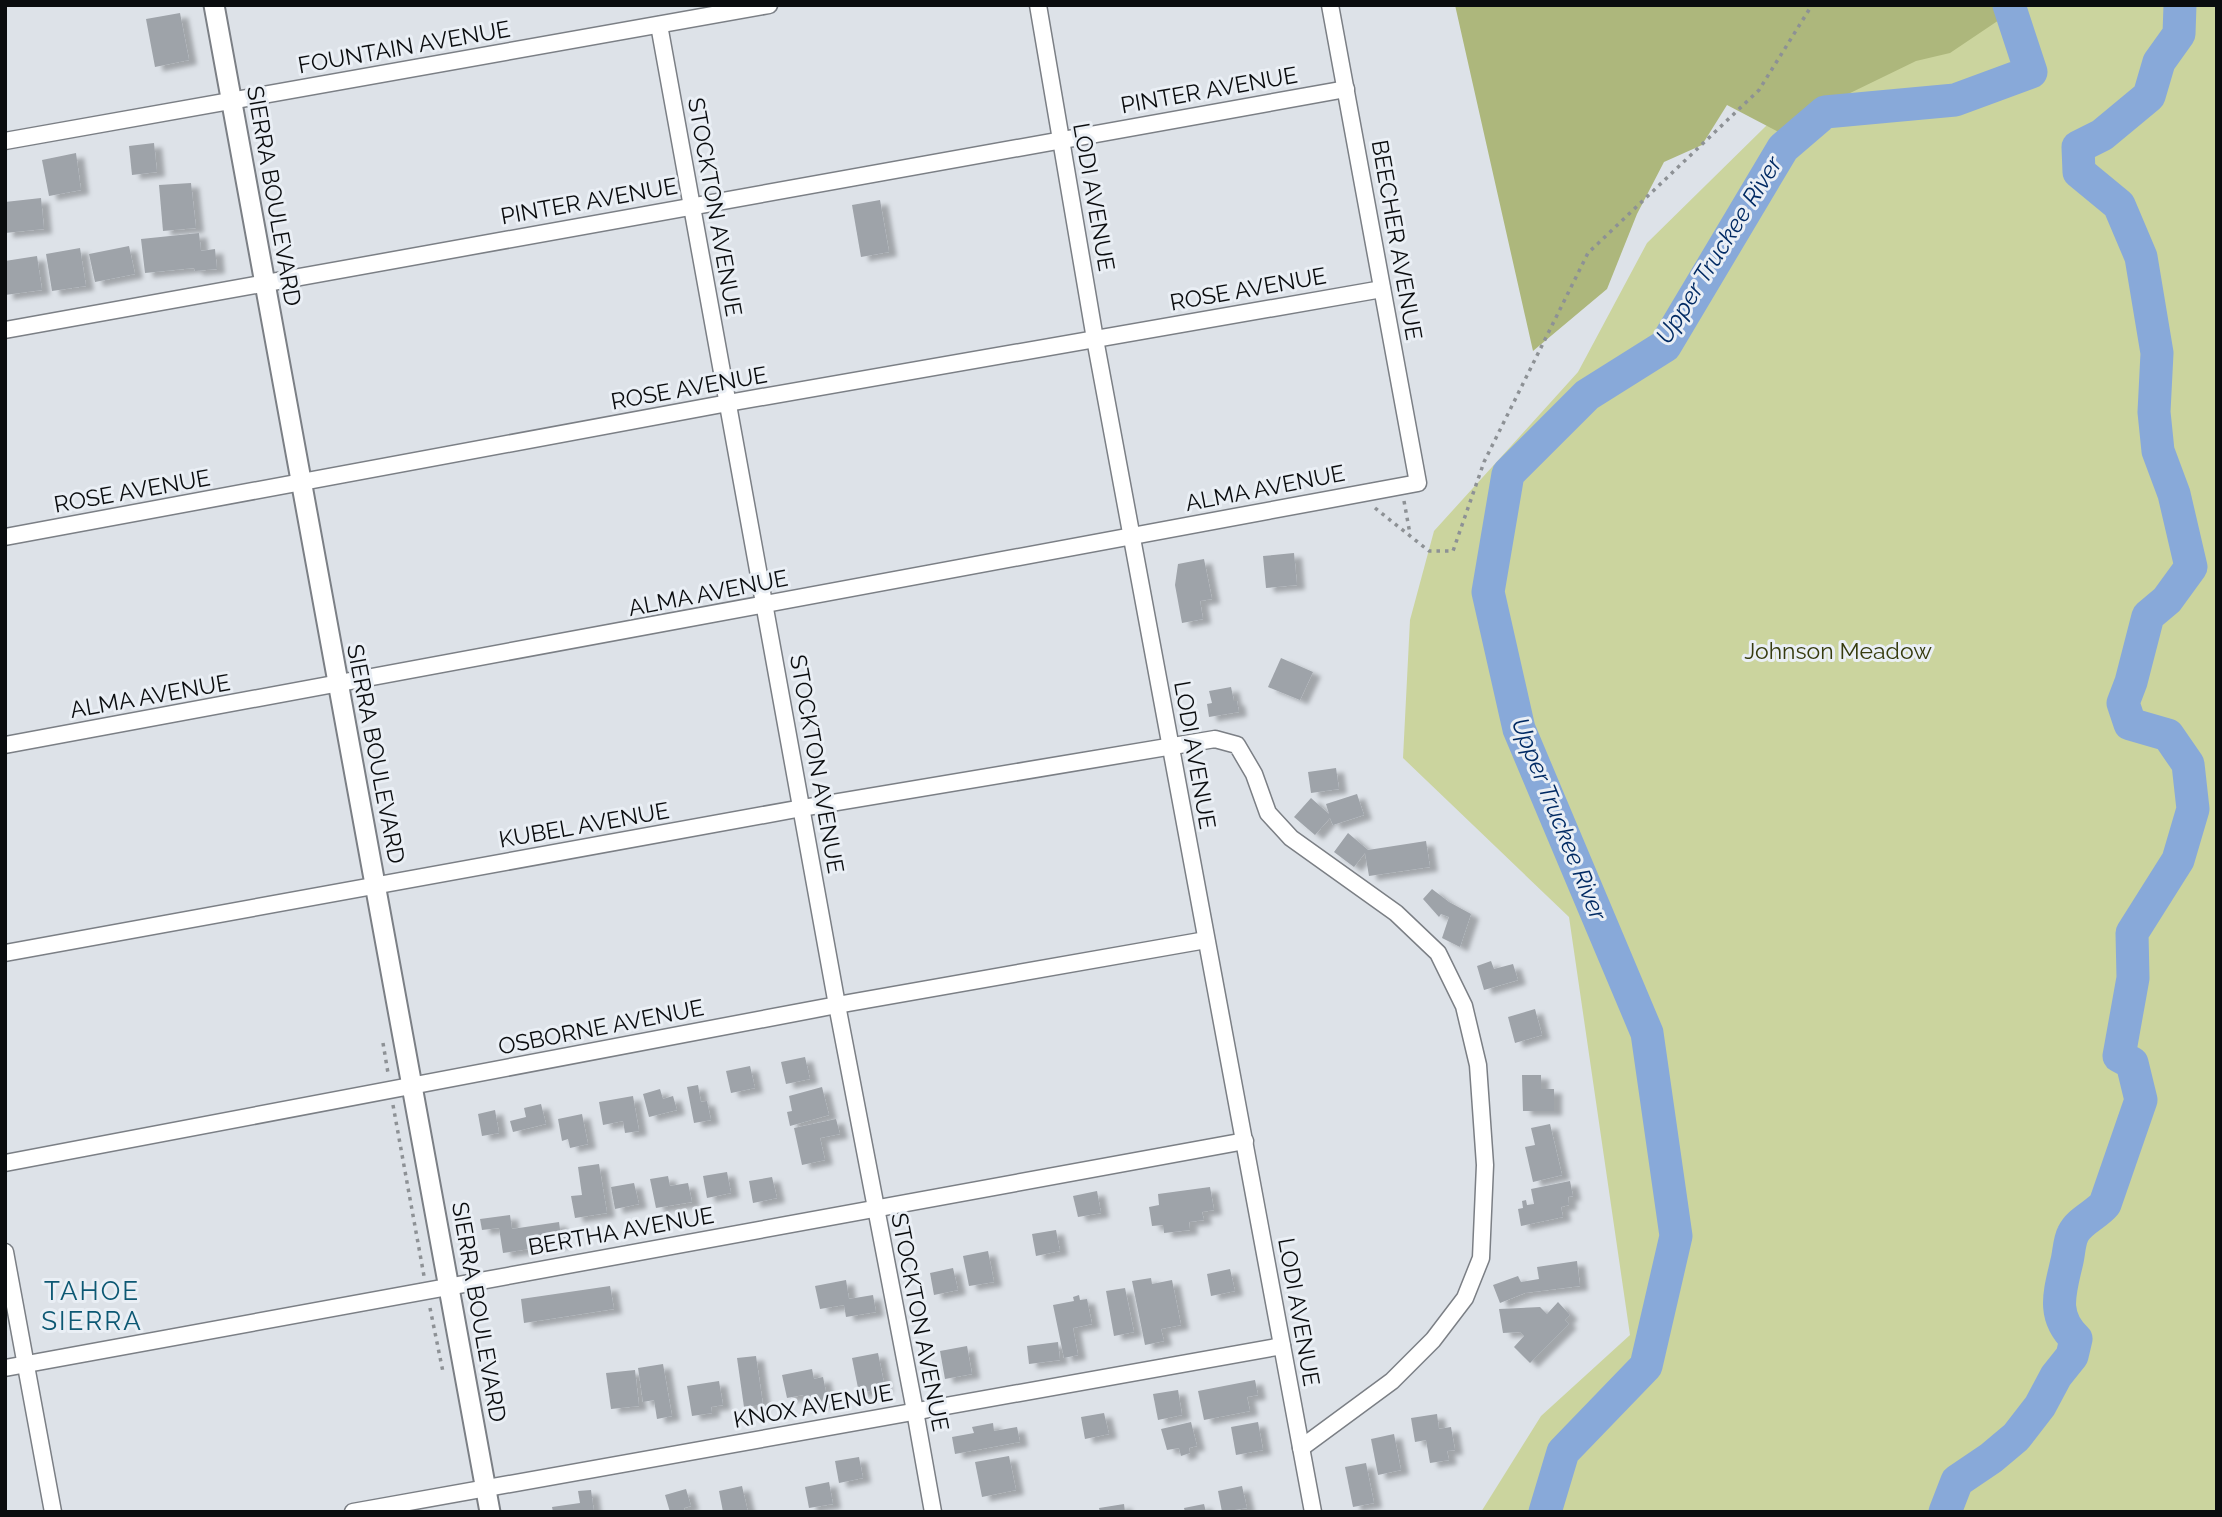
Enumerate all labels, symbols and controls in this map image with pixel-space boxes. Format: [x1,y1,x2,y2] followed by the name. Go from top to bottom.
[296,15,512,78] street label: FOUNTAIN AVENUE
[1118,61,1299,118] street label: PINTER AVENUE
[242,84,307,308] street label: SIERRA BOULEVARD
[683,95,748,318] street label: STOCKTON AVENUE
[1068,121,1121,273] street label: LODI AVENUE
[1367,138,1428,342] street label: BEECHER AVENUE
[1649,150,1788,349] water label: Upper Truckee River
[498,172,679,229] street label: PINTER AVENUE
[1168,261,1328,316] street label: ROSE AVENUE
[609,360,769,415] street label: ROSE AVENUE
[1183,459,1347,516] street label: ALMA AVENUE
[52,463,212,518] street label: ROSE AVENUE
[626,564,790,621] street label: ALMA AVENUE
[1744,637,1932,664] park label: Johnson Meadow
[342,642,411,866] street label: SIERRA BOULEVARD
[785,652,850,875] street label: STOCKTON AVENUE
[68,668,232,723] street label: ALMA AVENUE
[1169,679,1222,831] street label: LODI AVENUE
[1506,714,1614,925] water label: Upper Truckee River
[497,796,671,853] street label: KUBEL AVENUE
[496,993,706,1060] street label: OSBORNE AVENUE
[447,1200,512,1424] street label: SIERRA BOULEVARD
[526,1201,716,1260] street label: BERTHA AVENUE
[886,1210,955,1433] street label: STOCKTON AVENUE
[1273,1236,1326,1388] street label: LODI AVENUE
[41,1276,143,1336] district label: TAHOE SIERRA
[731,1378,895,1433] street label: KNOX AVENUE

